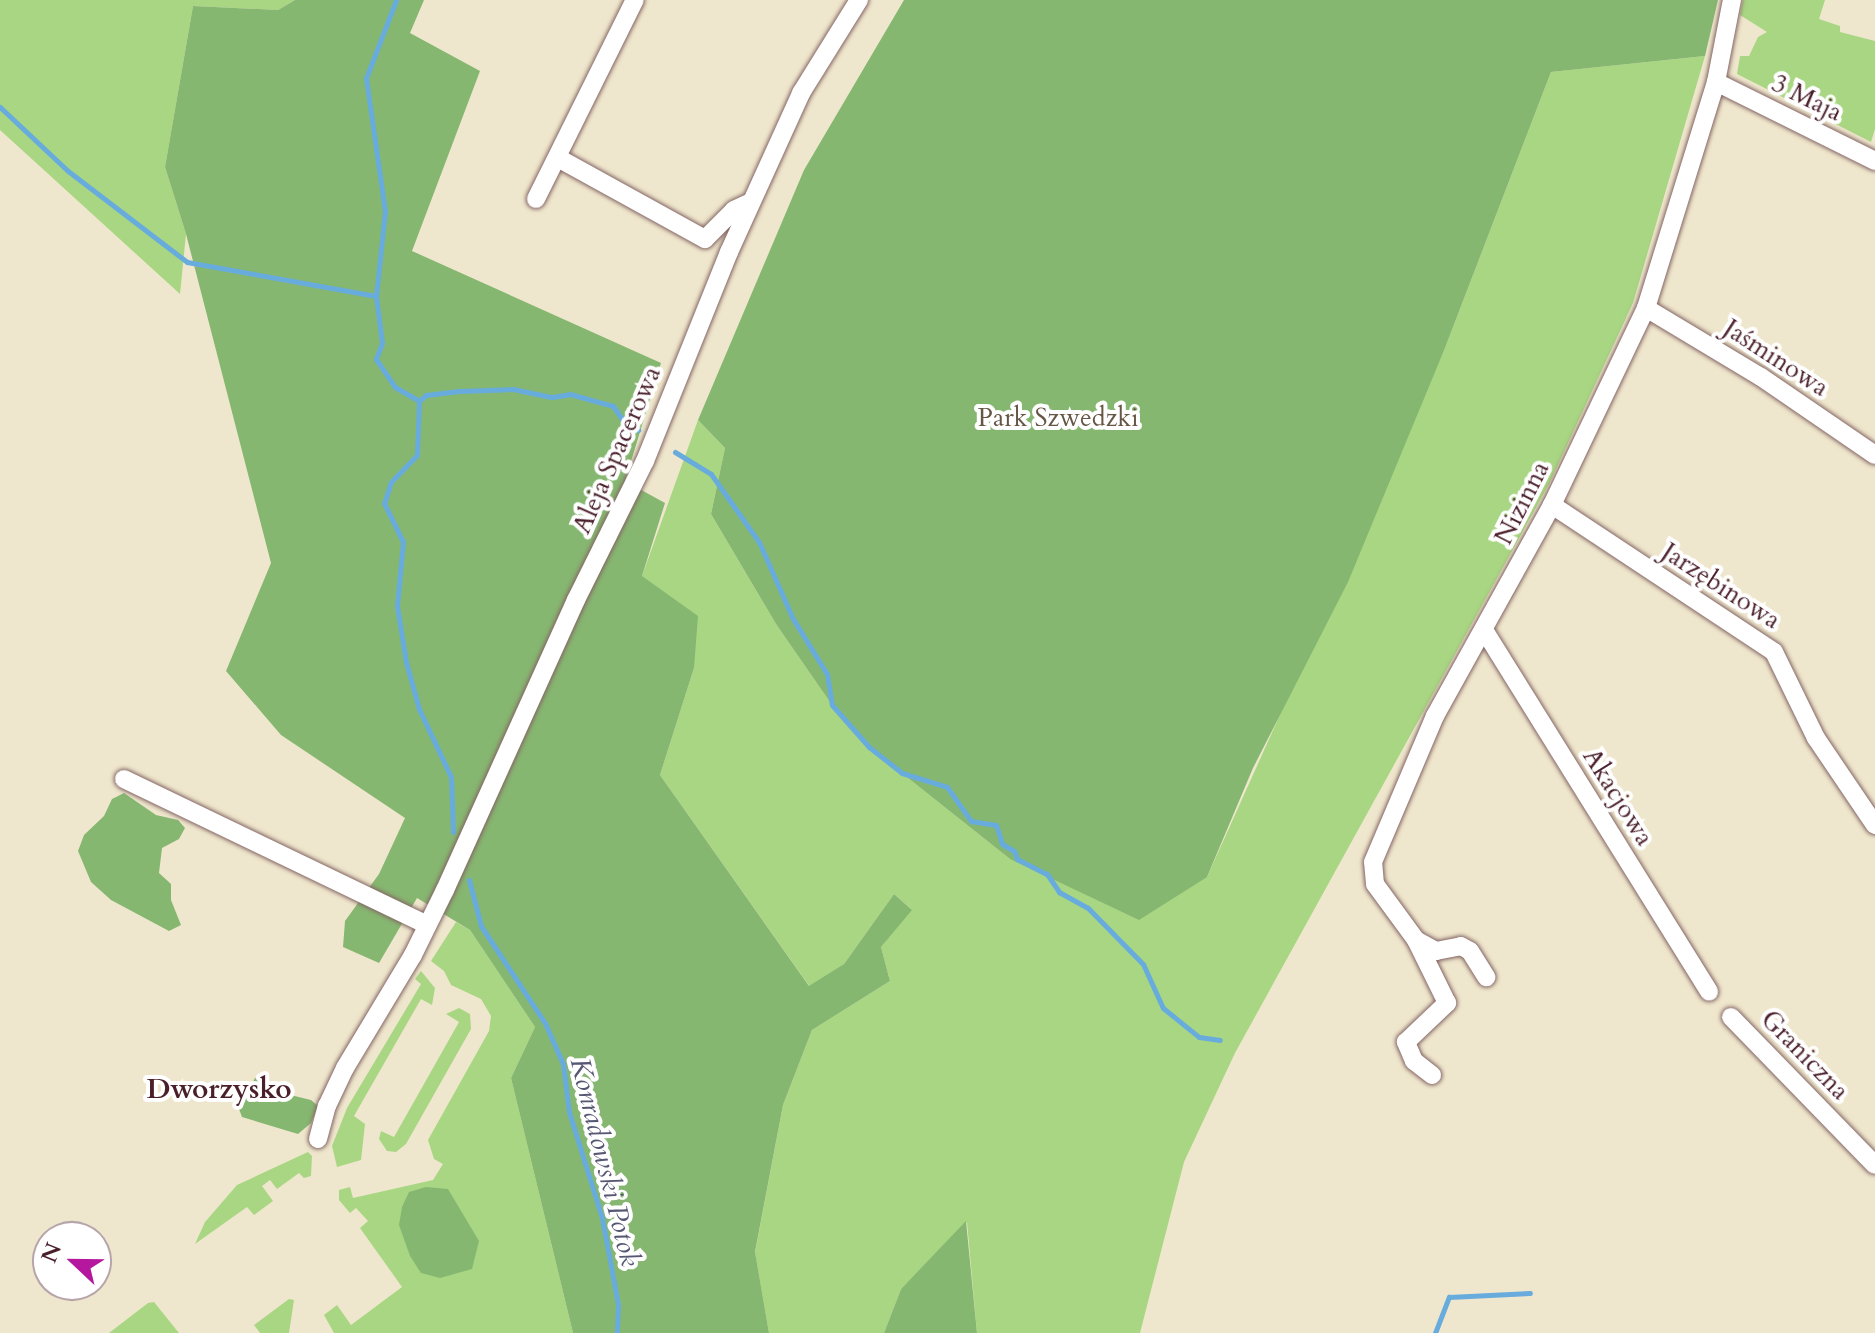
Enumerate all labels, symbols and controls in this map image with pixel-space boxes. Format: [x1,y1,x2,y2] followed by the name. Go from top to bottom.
[1767,68,1847,128] street label: 3 Maja
[1718,313,1834,403] street label: Jaśminowa
[566,362,668,538] street label: Aleja Spacerowa
[978,402,1138,434] park label: Park Szwedzki
[1488,456,1556,550] street label: Nizinna
[1656,536,1786,636] street label: Jarzębinowa
[1576,743,1660,851] street label: Akacjowa
[1755,1004,1855,1106] street label: Graniczna
[563,1054,647,1270] water label: Konradowski Potok
[146,1072,292,1106] district label: Dworzysko
[32,1221,112,1301] north arrow
[34,1238,69,1267] text: N

